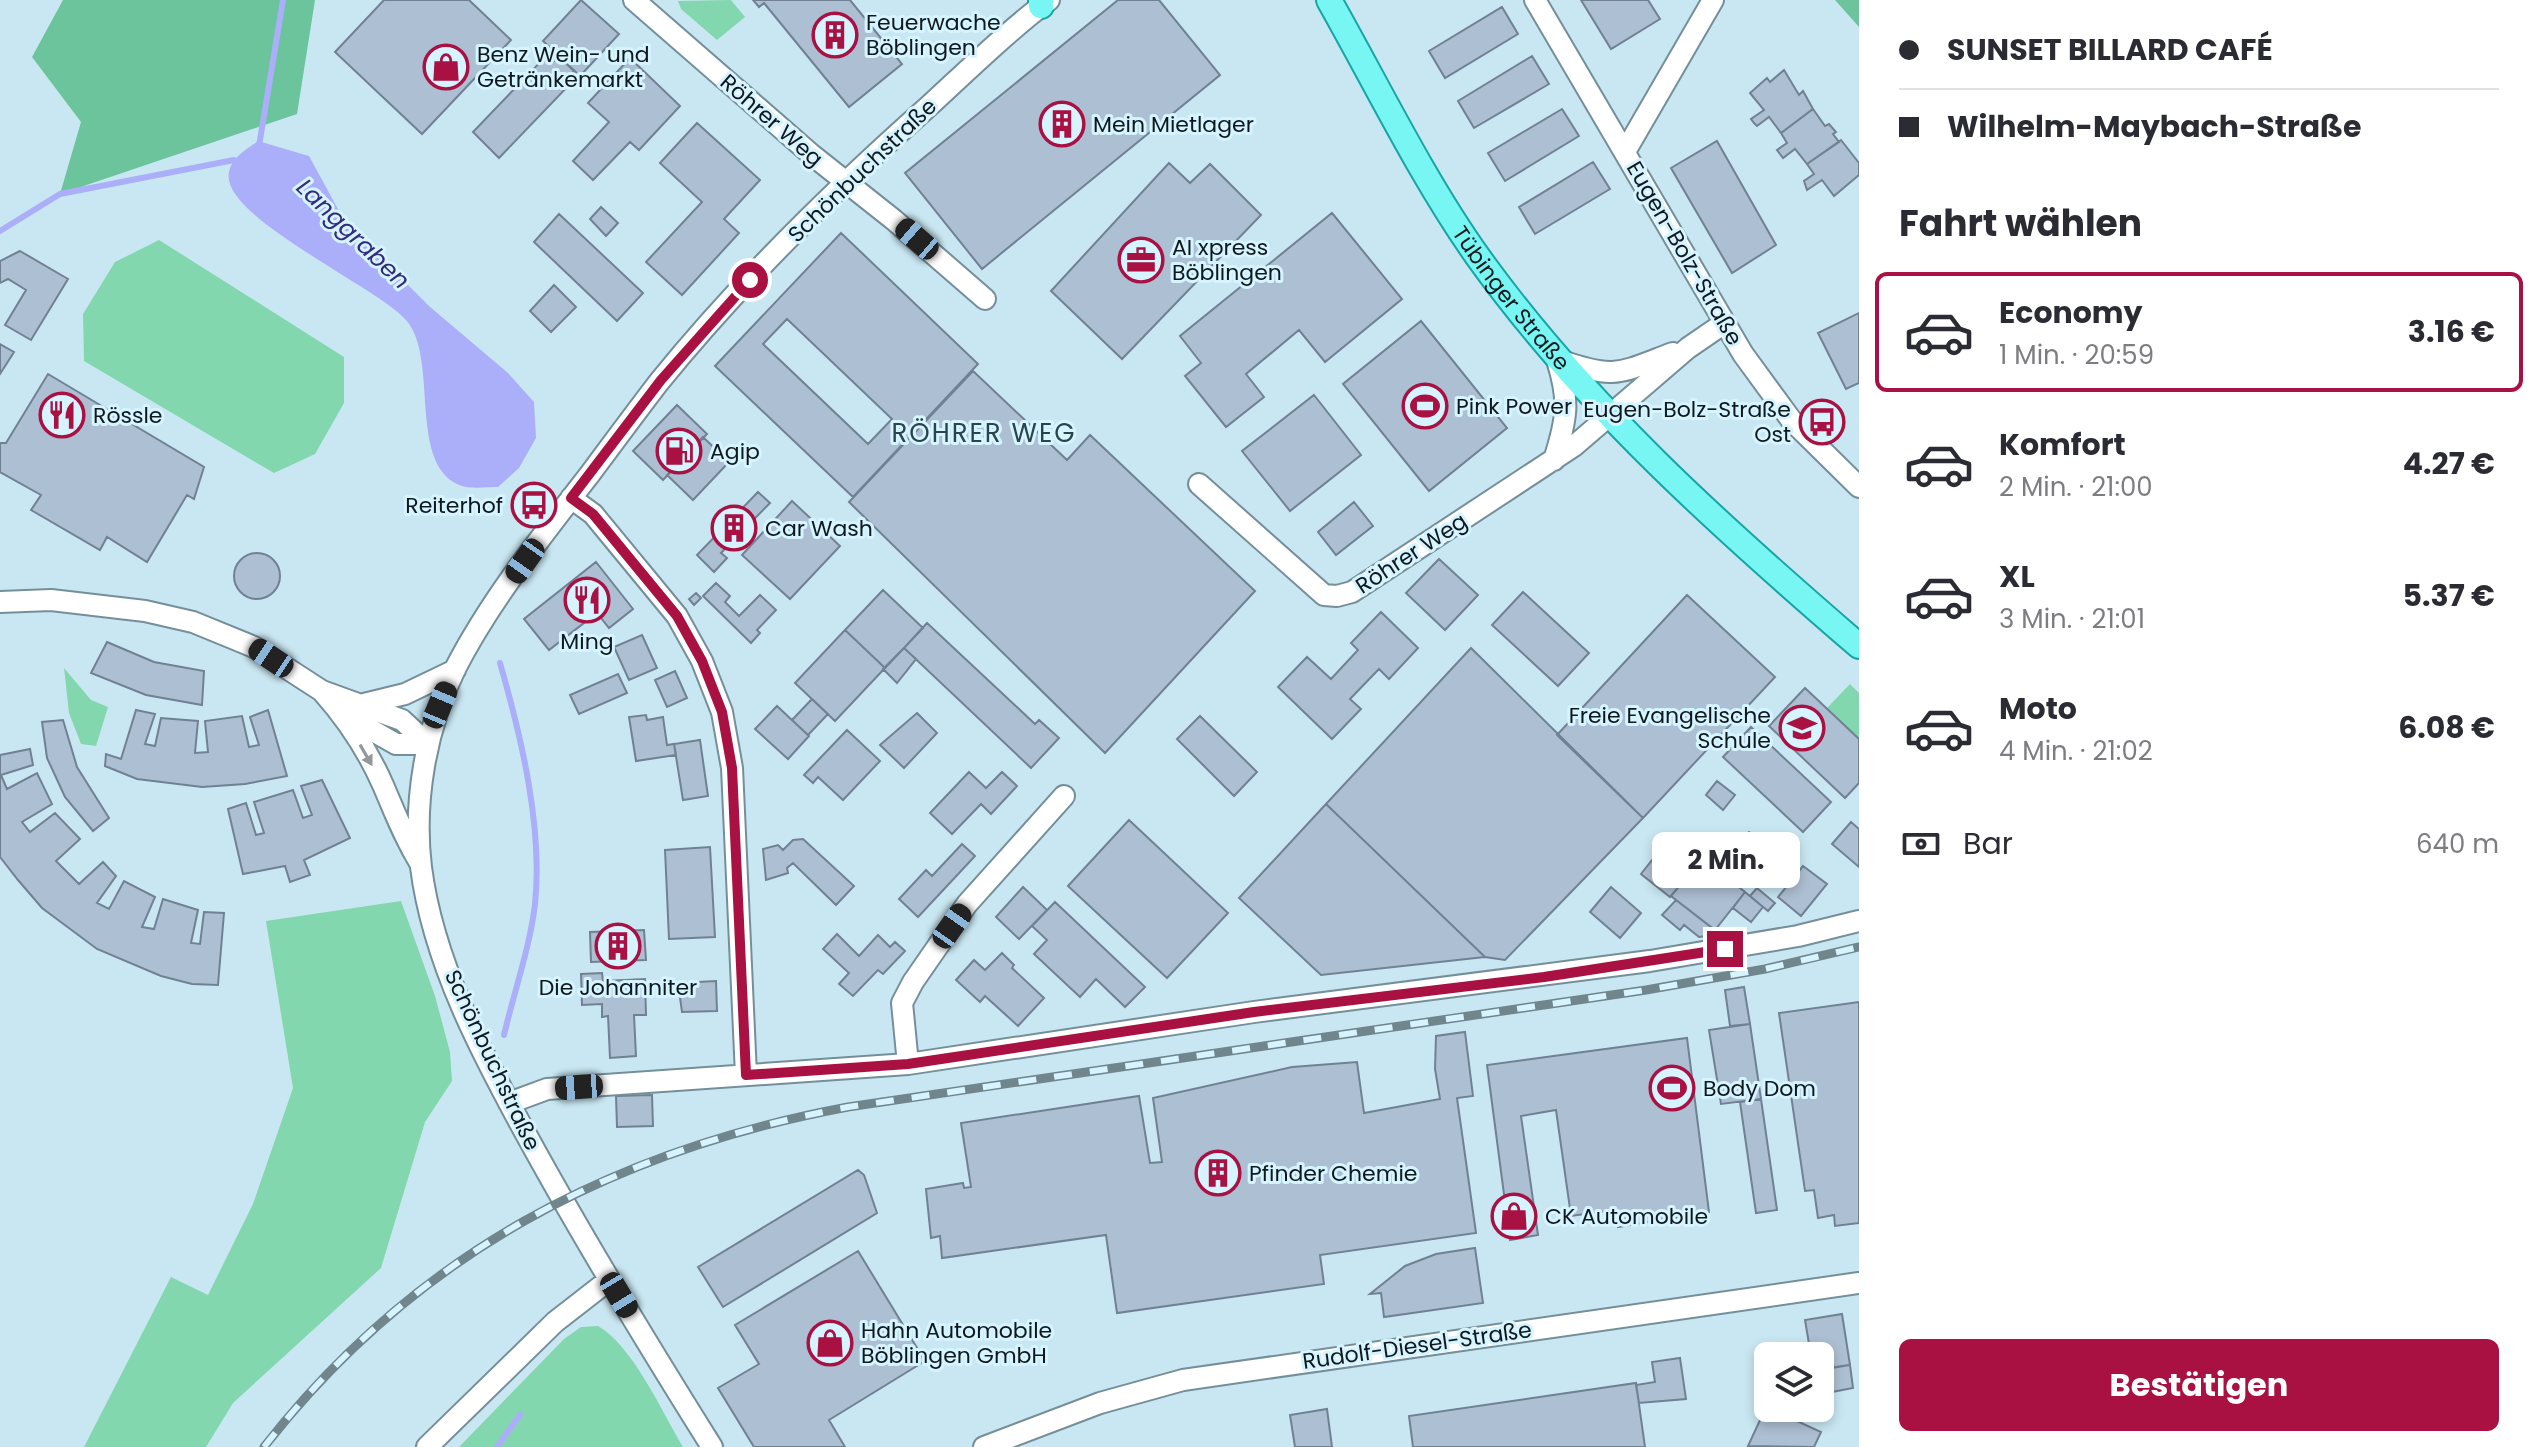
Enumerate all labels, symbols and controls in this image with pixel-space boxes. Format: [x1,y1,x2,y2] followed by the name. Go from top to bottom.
[866,7,1001,63] place label: Feuerwache Böblingen
[811,11,859,59] building icon: Feuerwache Böblingen
[1947,28,2273,71] text: SUNSET BILLARD CAFÉ
[477,39,650,95] place label: Benz Wein- und Getränkemarkt
[422,43,470,91] shop icon: Benz Wein- und Getränkemarkt
[713,67,830,174] street label: Röhrer Weg
[781,91,944,250] street label: Schönbuchstraße
[1038,100,1086,148] building icon: Mein Mietlager
[1947,105,2361,148] text: Wilhelm-Maybach-Straße
[1093,109,1254,140] place label: Mein Mietlager
[1619,156,1750,351] street label: Eugen-Bolz-Straße
[289,171,417,296] water label: Langgraben
[1899,198,2142,249] text: Fahrt wählen
[891,214,943,264] car
[1445,220,1577,377] street label: Tübinger Straße
[1172,232,1282,288] place label: AI xpress Böblingen
[1117,236,1165,284] office icon: AI xpress Böblingen
[732,262,768,298] route start
[1999,291,2143,334] text: Economy
[1903,296,1975,368] icon: car
[2408,310,2495,353] text: 3.16 €
[1999,337,2154,373] text: 1 Min. · 20:59
[1401,382,1449,430] sports icon: Pink Power
[38,391,86,439] restaurant icon: Rössle
[1456,391,1572,422] place label: Pink Power
[1583,394,1791,450] place label: Eugen-Bolz-Straße Ost
[1798,398,1846,446] bus stop icon: Eugen-Bolz-Straße Ost
[93,400,162,431] place label: Rössle
[891,415,1077,451] district label: RÖHRER WEG
[1999,423,2126,466] text: Komfort
[655,427,703,475] fuel station icon: Agip
[1903,428,1975,500] icon: car
[710,436,760,467] place label: Agip
[2403,442,2495,485] text: 4.27 €
[1999,469,2153,505] text: 2 Min. · 21:00
[510,481,558,529] bus stop icon: Reiterhof
[405,490,503,521] place label: Reiterhof
[710,504,758,552] building icon: Car Wash
[1349,506,1473,601] street label: Röhrer Weg
[765,513,873,544] place label: Car Wash
[501,534,549,588] car
[1999,555,2035,598] text: XL
[1903,560,1975,632] icon: car
[2403,574,2495,617] text: 5.37 €
[563,576,611,624] restaurant icon: Ming
[1999,601,2145,637] text: 3 Min. · 21:01
[560,626,614,657] place label: Ming
[244,635,298,681] car
[420,678,460,732] car
[1999,687,2077,730] text: Moto
[1903,692,1975,764] icon: car
[1569,700,1771,756] place label: Freie Evangelische Schule
[1778,704,1826,752] school or university icon: Freie Evangelische Schule
[2398,706,2495,749] text: 6.08 €
[1999,733,2153,769] text: 4 Min. · 21:02
[359,744,373,766] one-way arrow
[1899,822,1943,866] icon: cash
[1963,822,2013,865] text: Bar
[2416,826,2499,862] text: 640 m
[1651,833,1799,889] callout: 2 Min.
[1688,842,1764,878] text: 2 Min.
[928,899,976,953] car
[594,922,642,970] building icon: Die Johanniter
[1707,931,1743,967] route end
[437,965,548,1156] street label: Schönbuchstraße
[539,972,697,1003] place label: Die Johanniter
[1648,1064,1696,1112] sports icon: Body Dom
[554,1073,604,1101] car
[1703,1073,1816,1104] place label: Body Dom
[1194,1149,1242,1197] building icon: Pfinder Chemie
[1249,1158,1417,1189] place label: Pfinder Chemie
[1490,1192,1538,1240] shop icon: CK Automobile
[1545,1201,1708,1232] place label: CK Automobile
[596,1268,642,1322] car
[1300,1314,1534,1377] street label: Rudolf-Diesel-Straße
[861,1315,1052,1371] place label: Hahn Automobile Böblingen GmbH
[806,1319,854,1367] shop icon: Hahn Automobile Böblingen GmbH
[1899,1339,2499,1431] button: Bestätigen
[1754,1342,1834,1422] map controls
[1754,1342,1834,1422] button: layers

